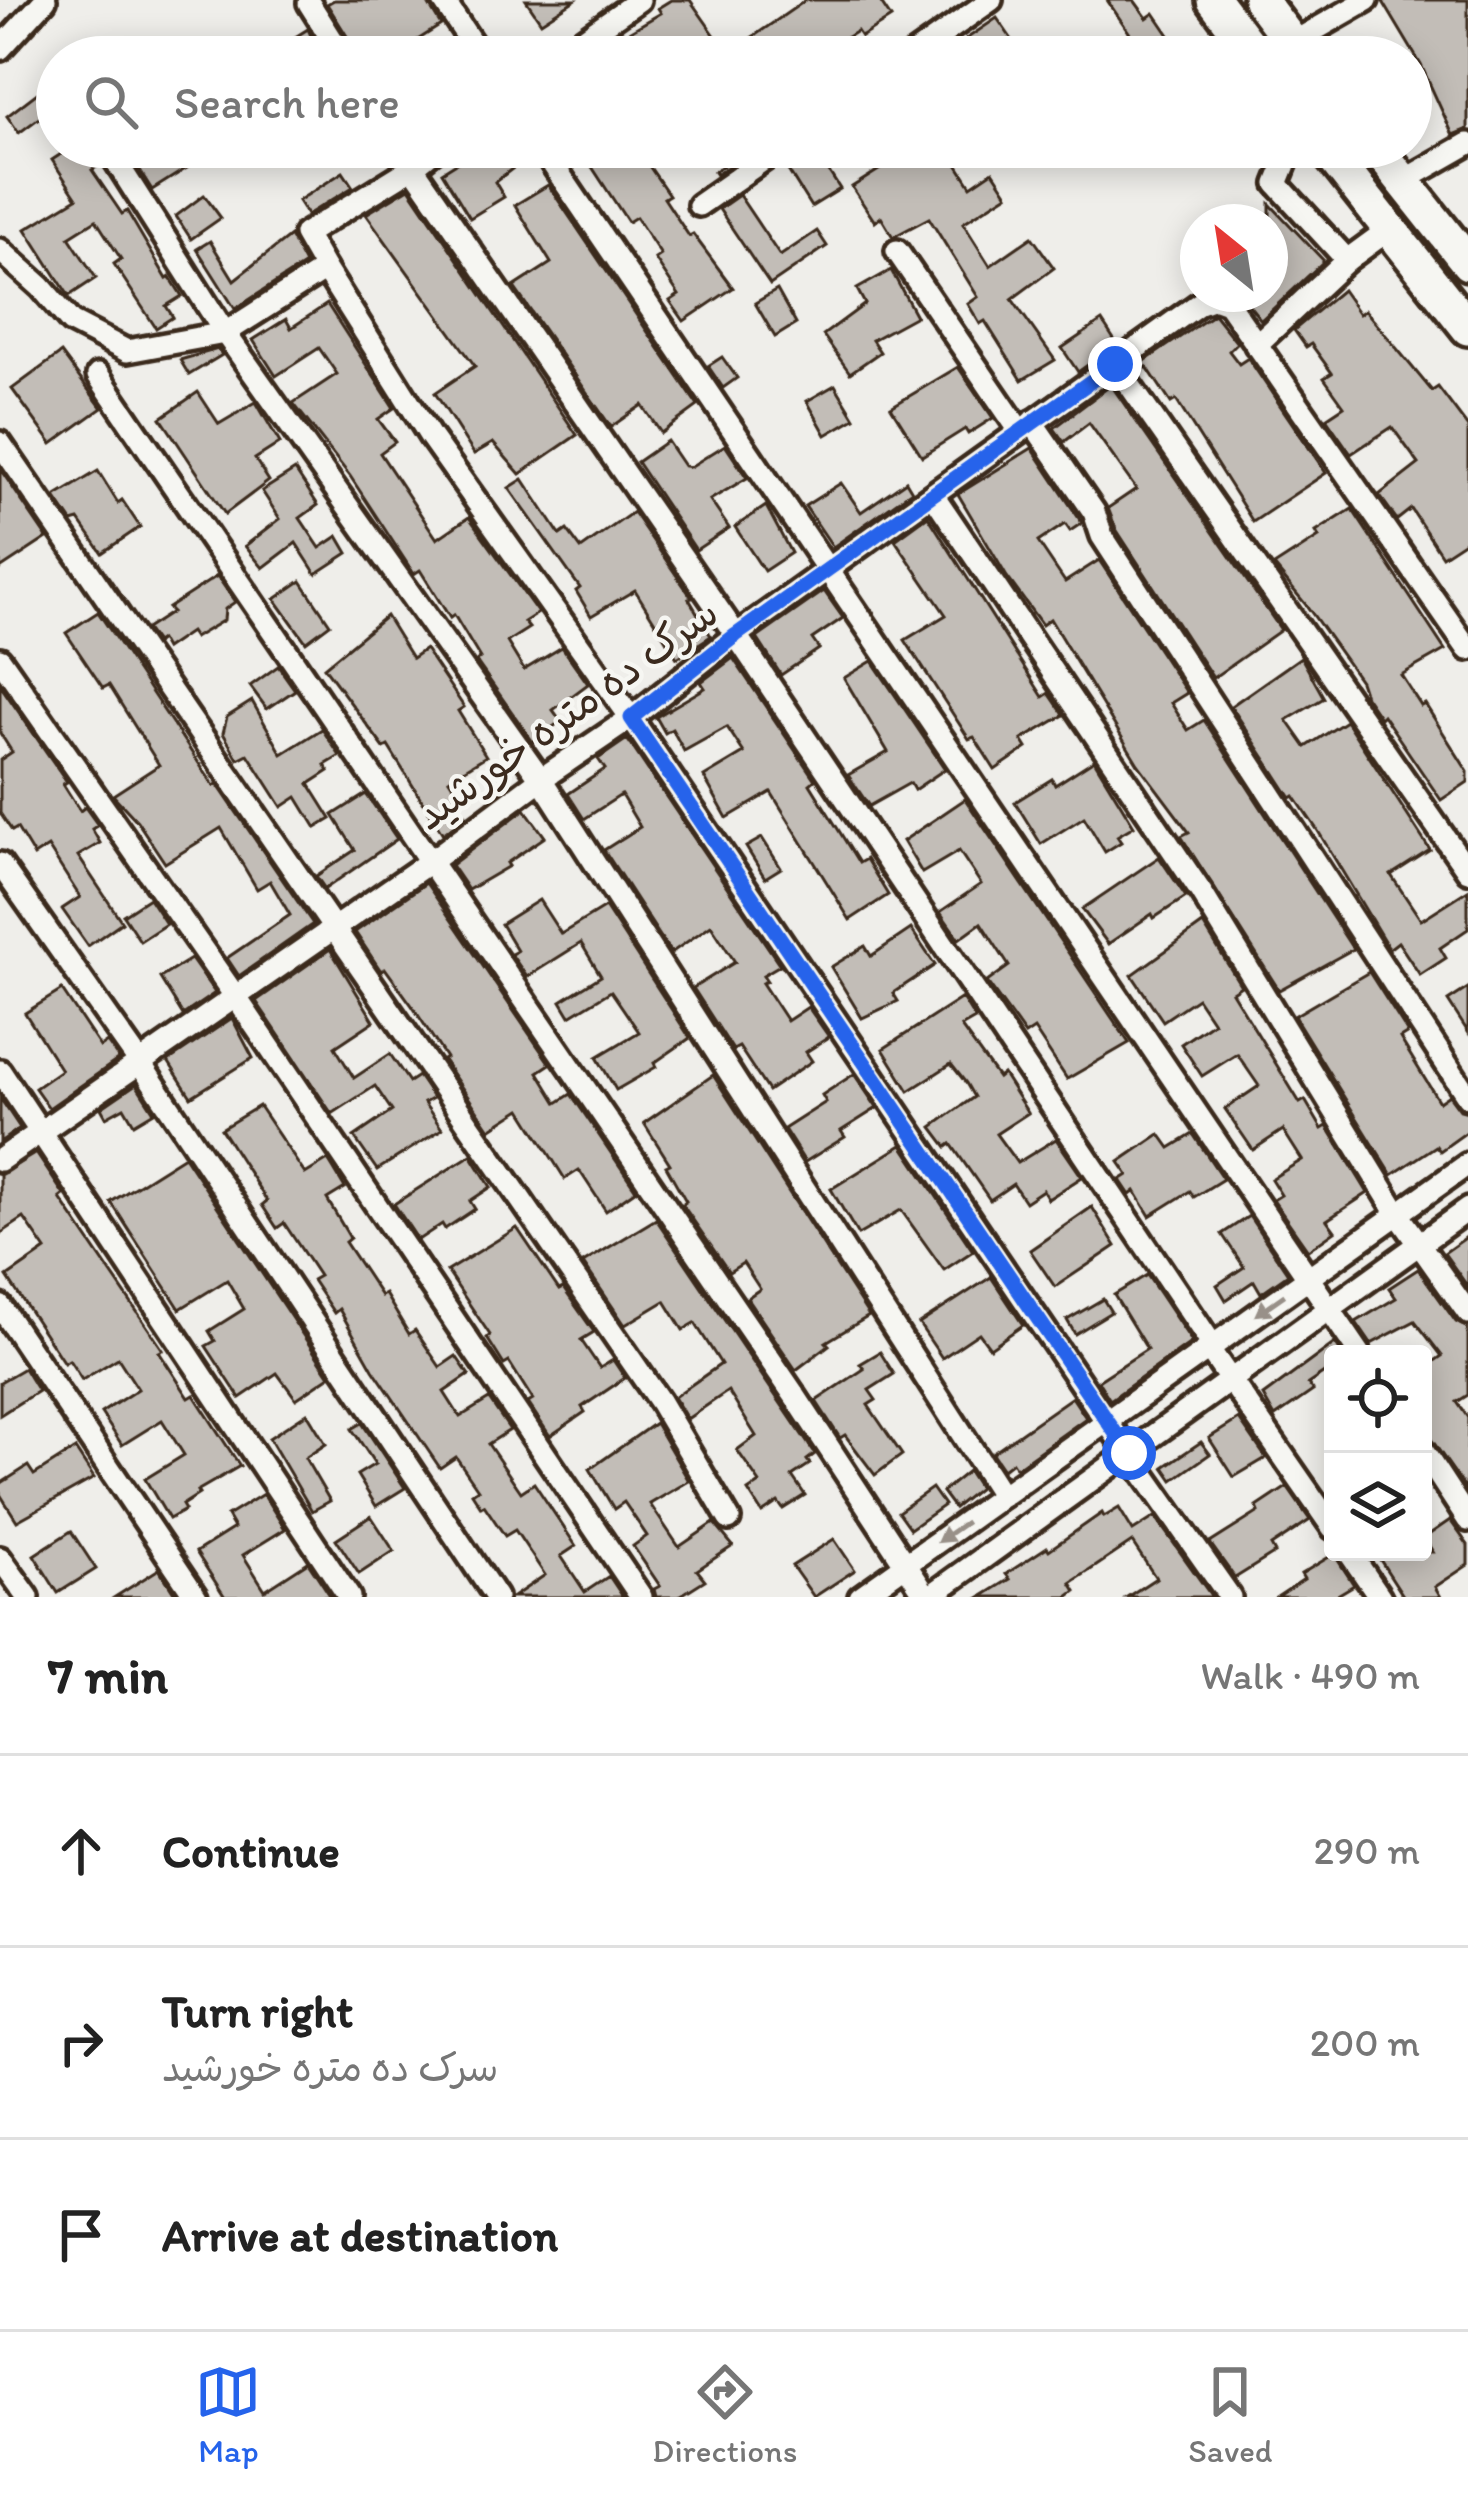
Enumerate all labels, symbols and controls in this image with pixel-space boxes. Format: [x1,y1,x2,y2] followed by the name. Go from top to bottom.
[36,36,1432,168] search box
[78,69,144,135] icon: search
[174,75,400,129] text: Search here
[1180,204,1288,312] north arrow
[1088,337,1142,391] route end
[405,586,728,841] street label: سرک ده متره خورشید
[1254,1293,1286,1317] one-way arrow
[1324,1345,1432,1561] map controls
[1324,1345,1432,1453] button: locate
[1102,1426,1156,1480] route start
[1324,1453,1432,1561] button: layers
[937,1519,969,1543] one-way arrow
[48,1645,168,1706] text: 7 min
[1200,1652,1420,1699] text: Walk · 490 m
[48,1818,114,1884] icon: ahead
[162,1824,340,1878] text: Continue
[1313,1827,1420,1874] text: 290 m
[162,1984,353,2038] text: Turn right
[48,2010,114,2076] icon: right
[1310,2019,1420,2066] text: 200 m
[162,2044,498,2091] text: سرک ده متره خورشید
[48,2202,114,2268] icon: arrive
[162,2208,558,2262] text: Arrive at destination
[195,2359,261,2470] tab: Map
[652,2359,797,2470] tab: Directions
[1188,2359,1273,2470] tab: Saved

